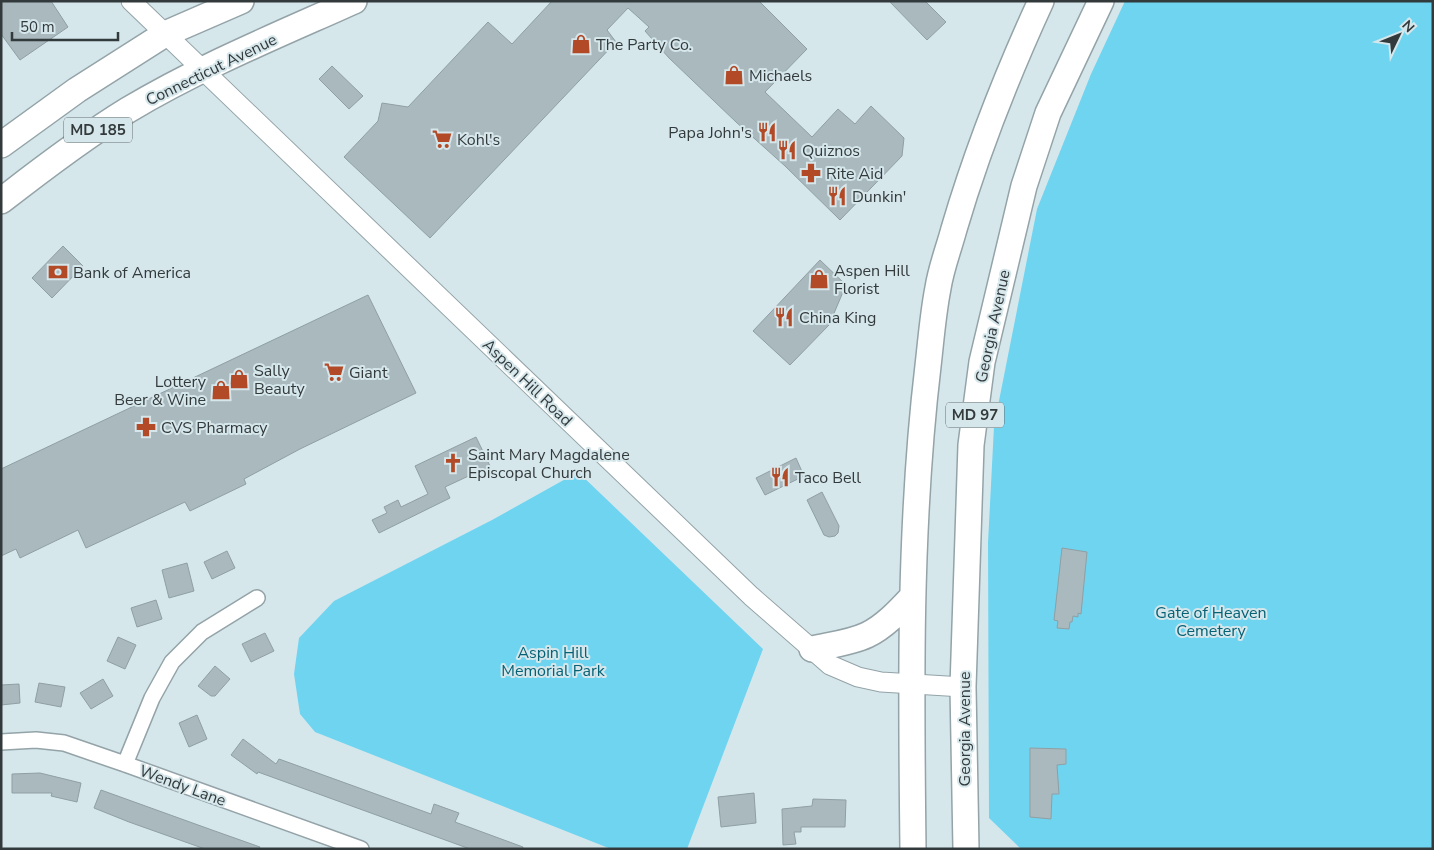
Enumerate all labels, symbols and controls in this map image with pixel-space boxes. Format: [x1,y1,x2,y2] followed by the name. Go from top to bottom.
[12,10,119,42] scale bar
[1374,10,1424,60] north arrow
[1398,16,1419,37] text: N
[20,17,55,37] text: 50 m
[142,29,281,111] street label: Connecticut Avenue
[570,33,592,55] shop icon: The Party Co.
[596,34,692,56] place label: The Party Co.
[723,64,745,86] shop icon: Michaels
[749,65,812,87] place label: Michaels
[64,118,132,142] road number: MD 185
[756,121,778,143] restaurant icon: Papa John's
[668,122,752,144] place label: Papa John's
[431,128,453,150] supermarket icon: Kohl's
[457,129,500,151] place label: Kohl's
[776,139,798,161] restaurant icon: Quiznos
[802,140,860,162] place label: Quiznos
[800,162,822,184] pharmacy icon: Rite Aid
[826,163,883,185] place label: Rite Aid
[826,185,848,207] restaurant icon: Dunkin'
[852,186,906,208] place label: Dunkin'
[834,260,910,300] place label: Aspen Hill Florist
[47,261,69,283] bank icon: Bank of America
[73,262,191,284] place label: Bank of America
[808,268,830,290] shop icon: Aspen Hill Florist
[970,268,1016,385] street label: Georgia Avenue
[773,306,795,328] restaurant icon: China King
[799,307,876,329] place label: China King
[478,334,577,431] street label: Aspen Hill Road
[254,360,305,400] place label: Sally Beauty
[323,361,345,383] supermarket icon: Giant
[349,362,388,384] place label: Giant
[228,368,250,390] shop icon: Sally Beauty
[114,371,207,411] place label: Lottery Beer & Wine
[210,379,232,401] shop icon: Lottery Beer & Wine
[946,402,1004,428] road number: MD 97
[135,416,157,438] pharmacy icon: CVS Pharmacy
[161,417,268,439] place label: CVS Pharmacy
[468,444,630,484] place label: Saint Mary Magdalene Episcopal Church
[442,452,464,474] church icon: Saint Mary Magdalene Episcopal Church
[769,466,791,488] restaurant icon: Taco Bell
[795,467,861,489] place label: Taco Bell
[1155,602,1267,642] park label: Gate of Heaven Cemetery
[501,642,606,682] park label: Aspin Hill Memorial Park
[954,672,976,786] street label: Georgia Avenue
[136,760,229,812] street label: Wendy Lane

